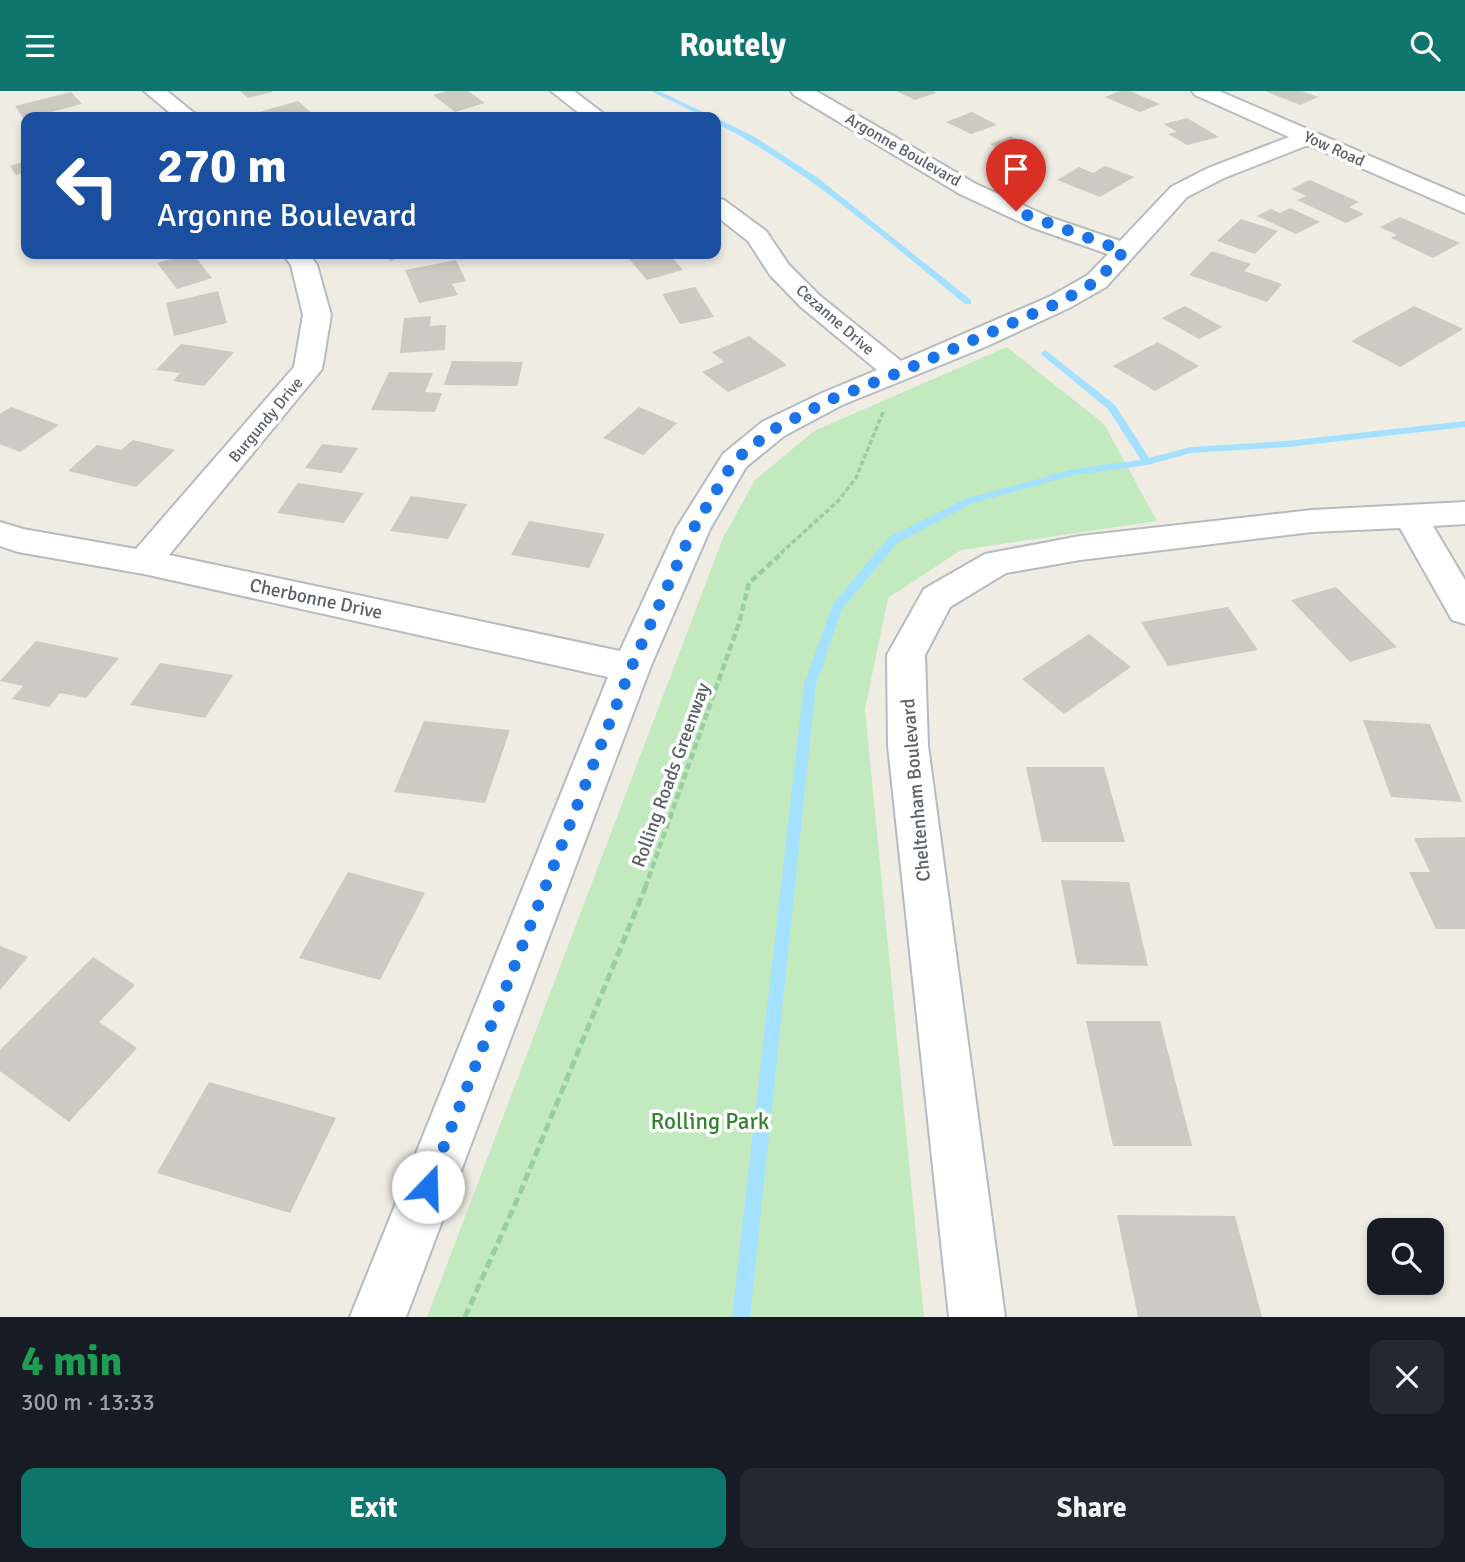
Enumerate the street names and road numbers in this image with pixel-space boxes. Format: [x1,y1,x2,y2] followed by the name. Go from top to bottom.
[842,109,964,191] street label: Argonne Boulevard
[1300,127,1368,171] street label: Yow Road
[792,280,878,360] street label: Cezanne Drive
[224,373,308,467] street label: Burgundy Drive
[247,573,385,625] street label: Cherbonne Drive
[626,679,716,871] street label: Rolling Roads Greenway
[896,697,936,883] street label: Cheltenham Boulevard

